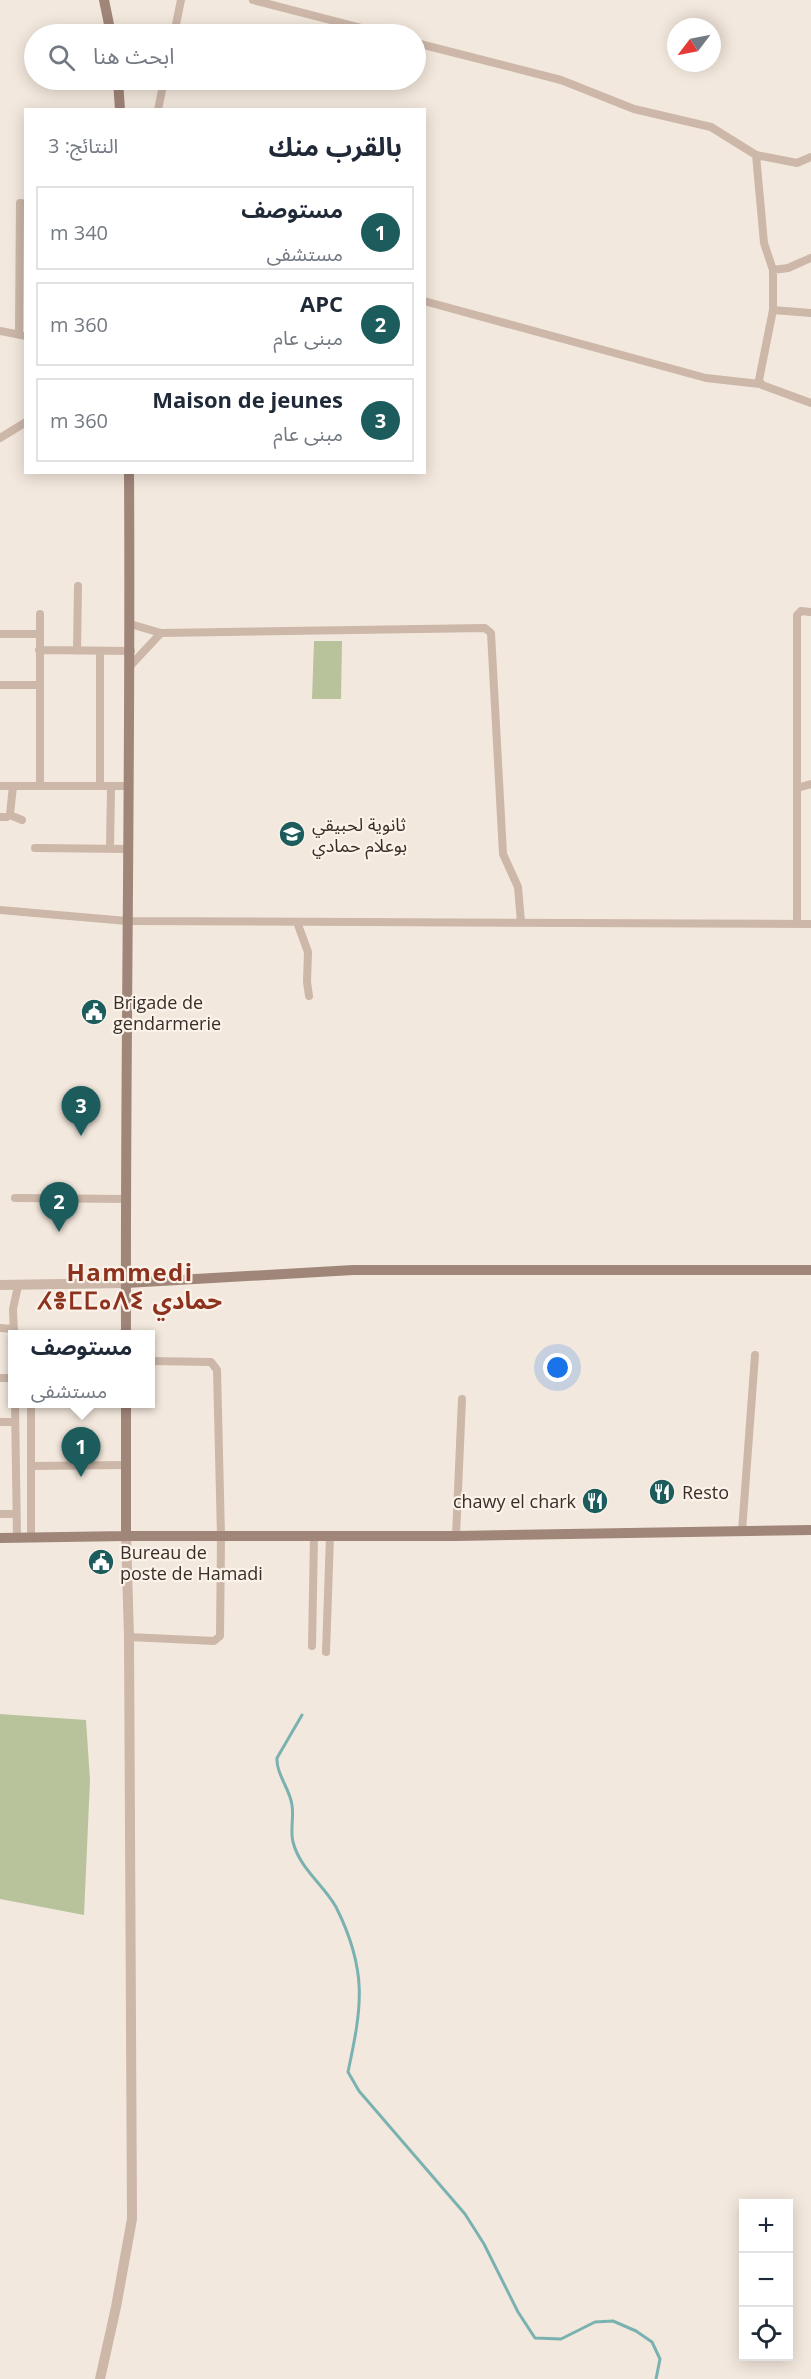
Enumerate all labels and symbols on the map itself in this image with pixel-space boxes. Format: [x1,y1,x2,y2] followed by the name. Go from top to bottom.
[667,18,721,72] north arrow
[312,812,407,860] place label: ثانوية لحبيقي بوعلام حمادي
[277,819,307,849] school or university icon: ثانوية لحبيقي بوعلام حمادي
[113,990,221,1035] place label: Brigade de gendarmerie
[79,997,109,1027] public building icon: Brigade de gendarmerie
[62,1086,100,1136] pin: 3
[40,1182,78,1232] pin: 2
[37,1255,222,1320] district label: Hammedi ⵃⴻⵎⵎⴰⴷⵉ حمادي
[543,1353,572,1382] your location
[62,1428,100,1477] pin: 1
[647,1477,677,1507] restaurant icon: Resto
[682,1480,729,1504] place label: Resto
[580,1486,610,1516] restaurant icon: chawy el chark
[453,1489,577,1513] place label: chawy el chark
[120,1540,263,1585] place label: Bureau de poste de Hamadi
[86,1547,116,1577] public building icon: Bureau de poste de Hamadi

